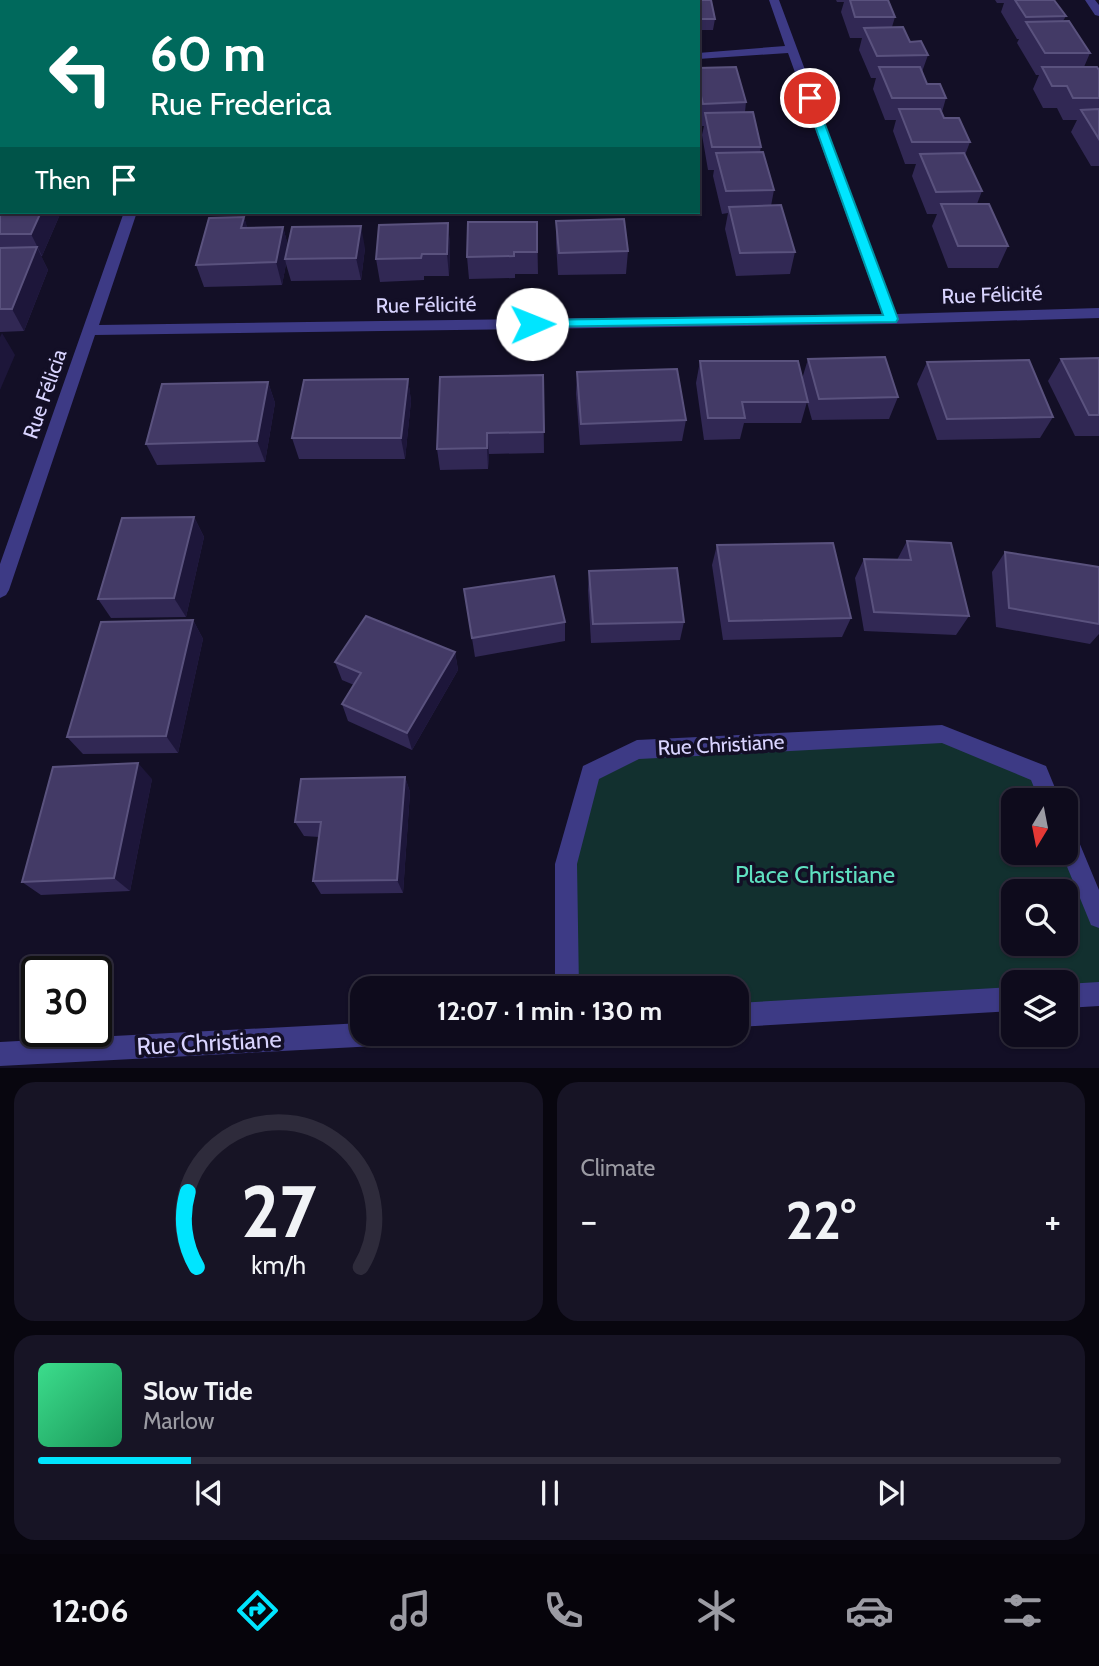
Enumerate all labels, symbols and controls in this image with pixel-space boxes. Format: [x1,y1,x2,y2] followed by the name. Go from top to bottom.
[150,24,266,83] text: 60 m
[35,28,126,119] icon: left
[780,68,840,128] pin
[791,79,829,117] icon: arrive
[150,84,332,123] text: Rue Frederica
[105,161,143,199] icon: arrive
[35,164,91,196] text: Then
[941,280,1043,309] street label: Rue Félicité
[495,287,569,361] position arrow
[375,291,477,318] street label: Rue Félicité
[18,346,72,442] street label: Rue Félicia
[657,729,785,760] street label: Rue Christiane
[1001,788,1078,864] north arrow
[1001,788,1078,1047] map controls
[735,860,895,889] park label: Place Christiane
[1001,879,1078,956] button: search
[21,956,112,1047] speed limit sign: 30
[1001,970,1078,1047] button: layers
[437,995,662,1027] text: 12:07 · 1 min · 130 m
[136,1024,282,1061] street label: Rue Christiane
[581,1154,655,1182] text: Climate
[240,1168,316,1256] text: 27
[786,1189,856,1252] text: 22°
[581,1197,597,1244] text: −
[1044,1197,1061,1244] text: +
[251,1250,306,1280] text: km/h
[143,1375,253,1407] text: Slow Tide
[143,1407,214,1435] text: Marlow
[190,1474,228,1512] icon: previous
[531,1474,569,1512] icon: pause
[872,1474,910,1512] icon: next
[233,1586,282,1635] icon: directions
[386,1586,435,1635] icon: music
[539,1586,588,1635] icon: phone
[692,1586,741,1635] icon: climate
[845,1586,894,1635] icon: car
[998,1586,1047,1635] icon: filters
[52,1591,128,1630] text: 12:06

